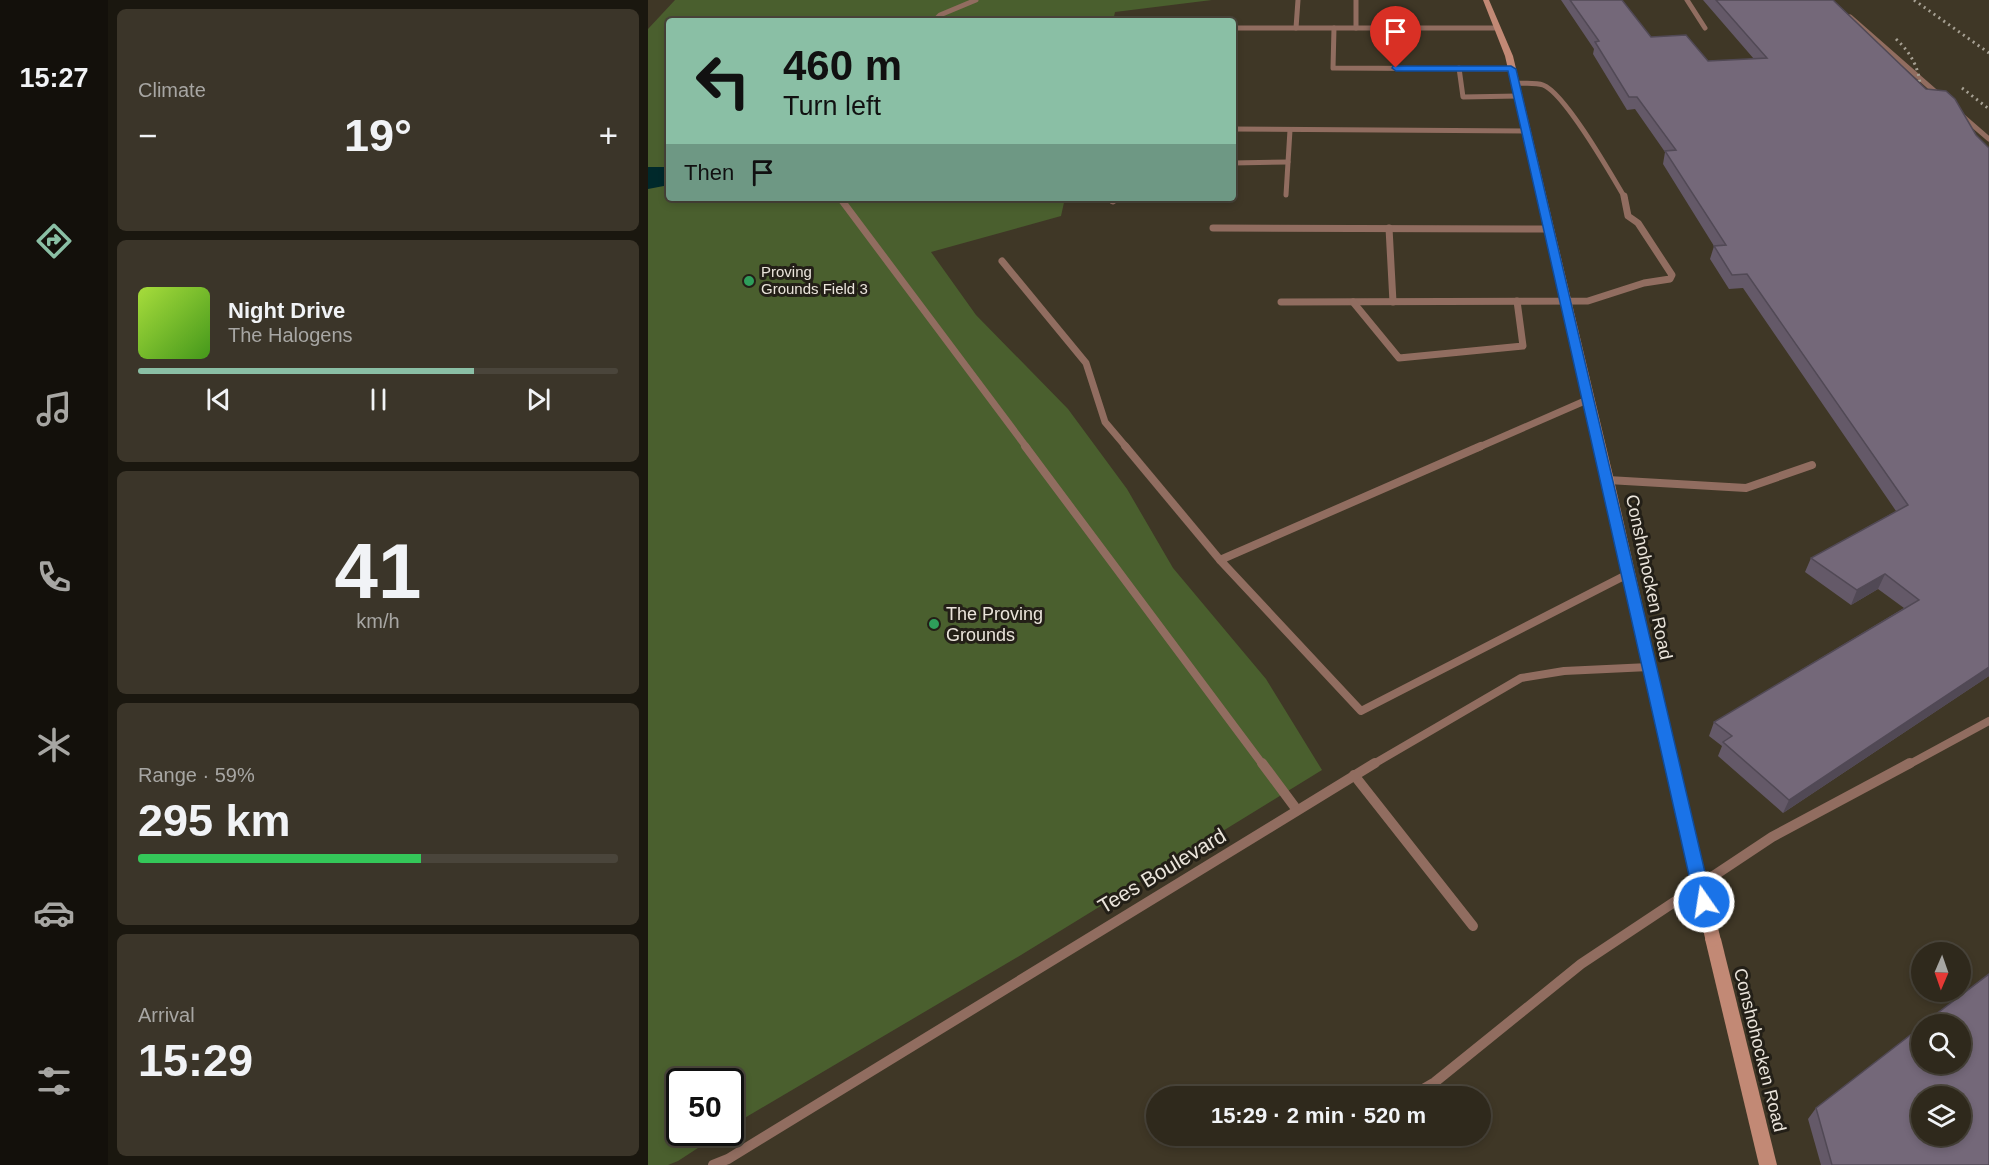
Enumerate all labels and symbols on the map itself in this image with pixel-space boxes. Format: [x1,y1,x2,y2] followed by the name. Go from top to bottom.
[1370,6,1421,68] pin
[761,263,868,297] place label: Proving Grounds Field 3
[742,274,756,288] marker: Proving Grounds Field 3
[1622,493,1676,661] street label: Conshohocken Road
[946,604,1043,645] place label: The Proving Grounds
[927,617,941,631] marker: The Proving Grounds
[1094,823,1230,918] street label: Tees Boulevard
[1672,870,1736,934] position arrow
[1911,942,1971,1002] north arrow
[1730,966,1790,1134] street label: Conshohocken Road
[666,1068,744,1146] speed limit sign: 50

